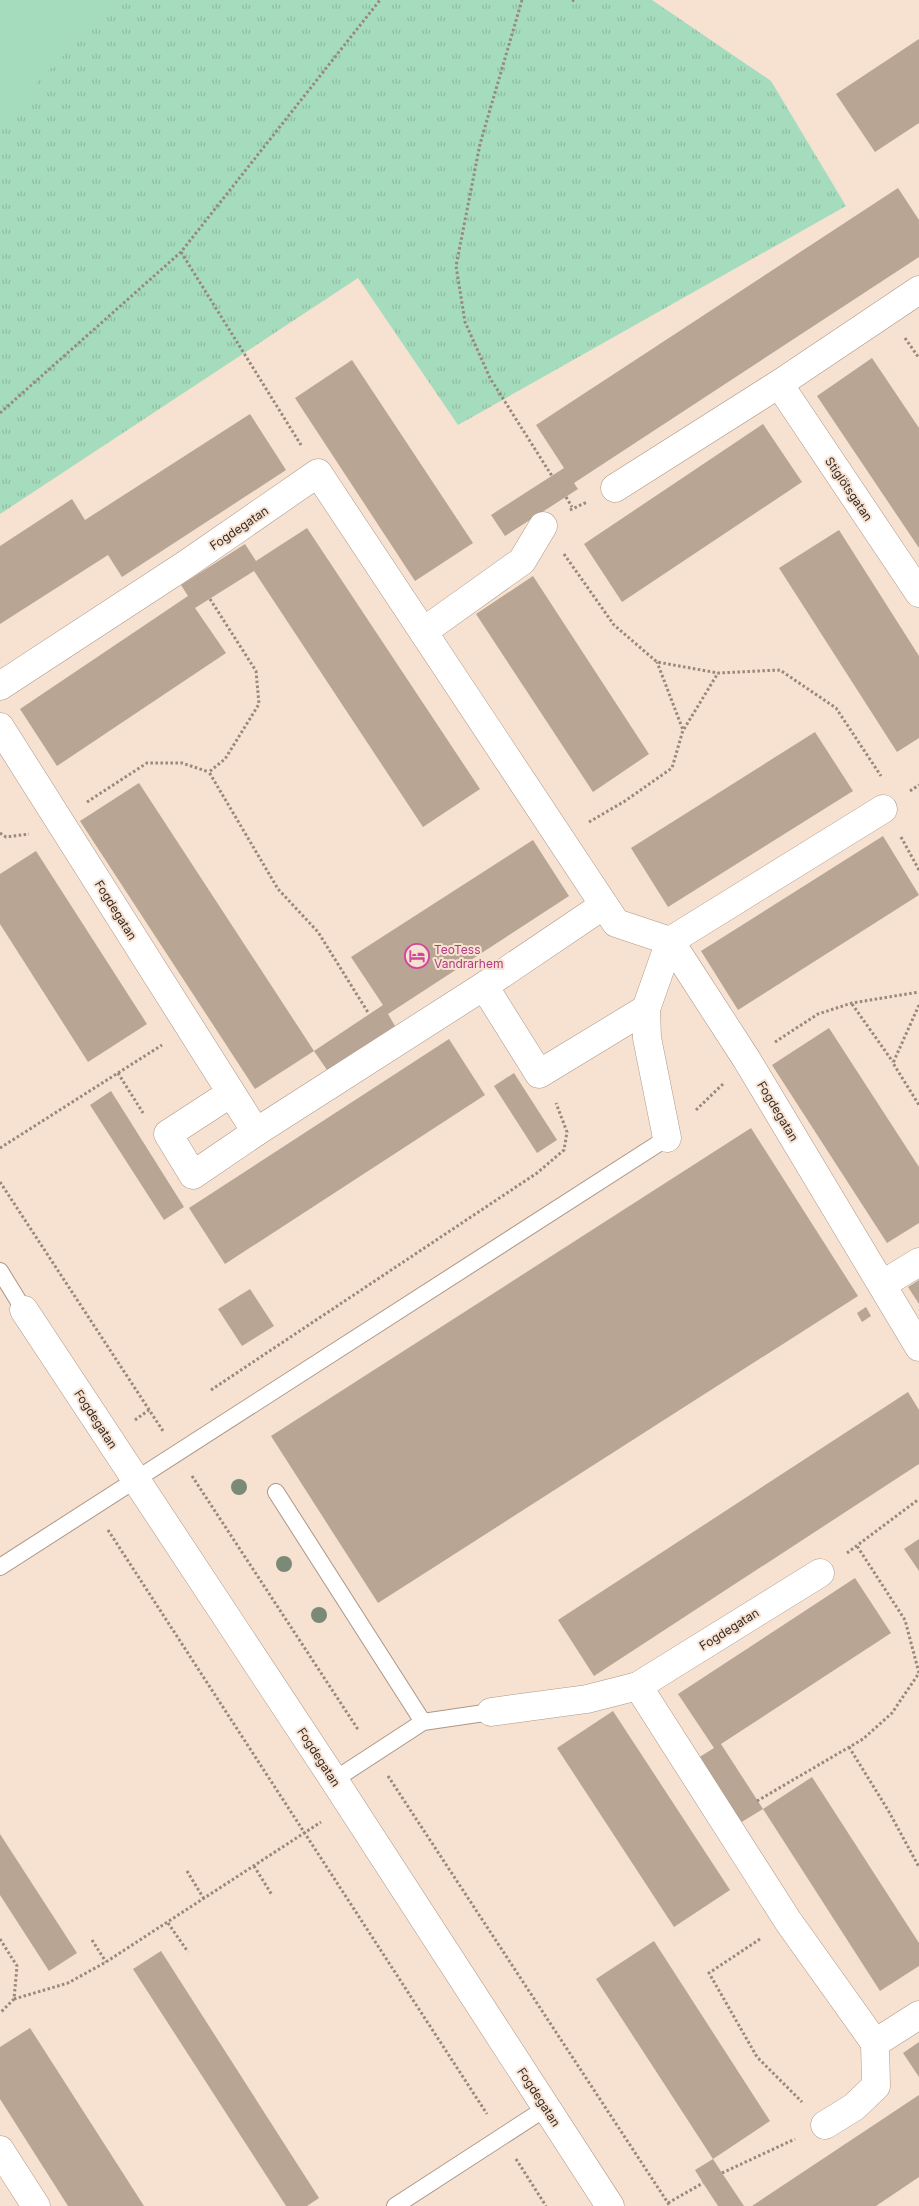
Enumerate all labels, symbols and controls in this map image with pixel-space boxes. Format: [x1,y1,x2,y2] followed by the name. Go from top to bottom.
[822,454,876,524] street label: Stiglötsgatan
[207,503,271,553] street label: Fogdegatan
[92,877,140,943] street label: Fogdegatan
[434,942,503,971] place label: TeoTess Vandrarhem
[404,943,430,969] hotel icon: TeoTess Vandrarhem
[754,1078,802,1144] street label: Fogdegatan
[71,1387,121,1451] street label: Fogdegatan
[696,1605,762,1653] street label: Fogdegatan
[294,1725,344,1789] street label: Fogdegatan
[514,2065,564,2129] street label: Fogdegatan

